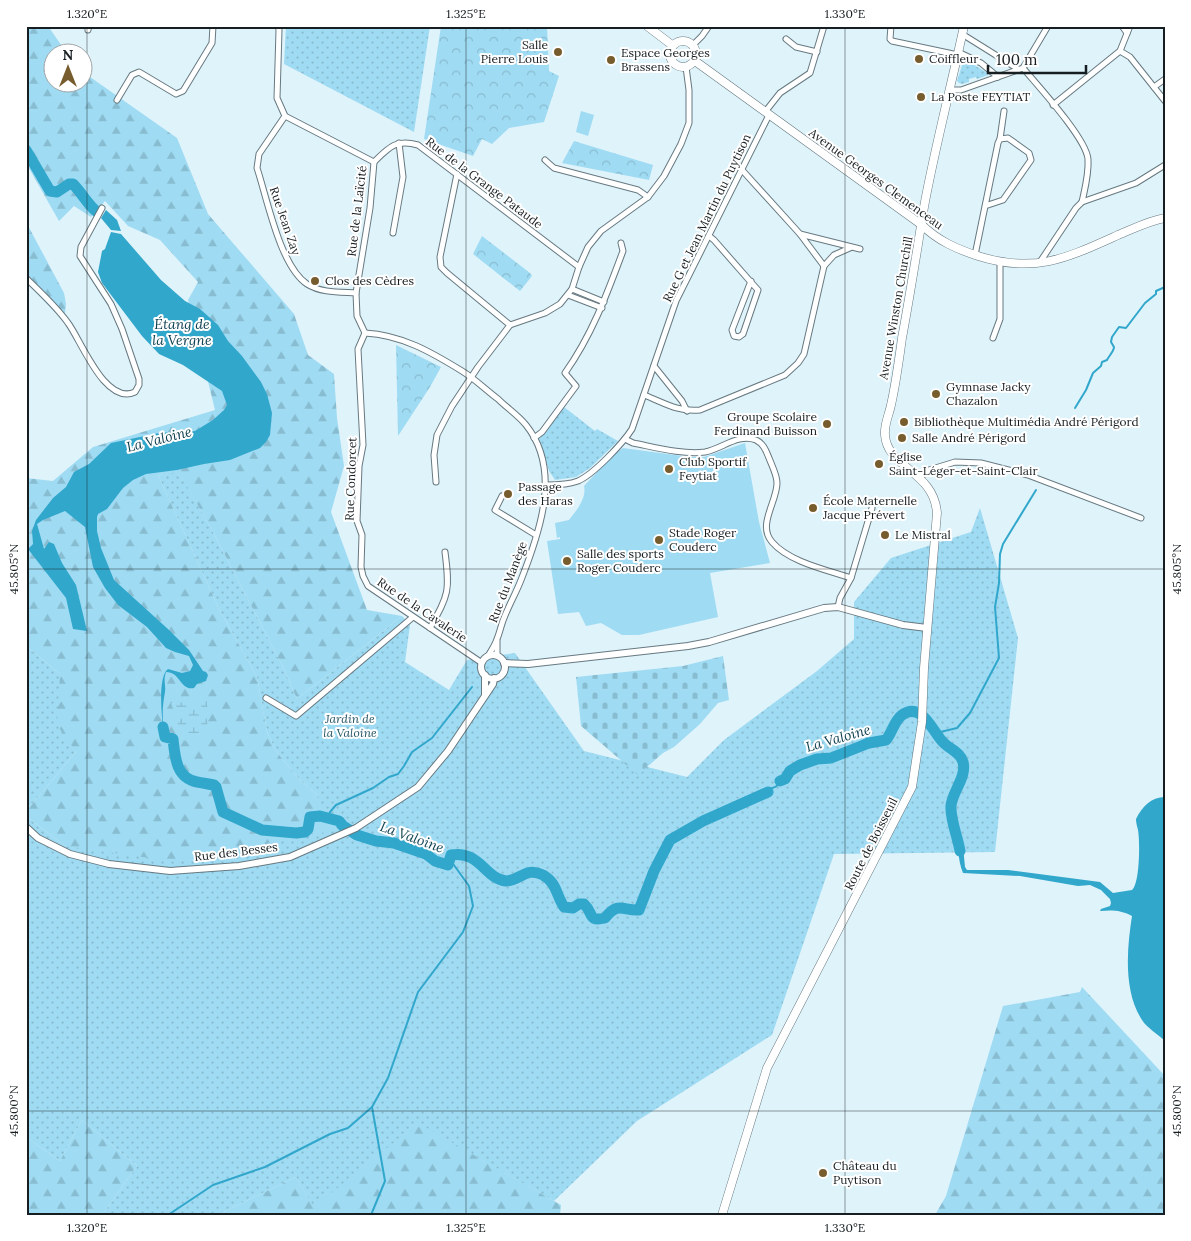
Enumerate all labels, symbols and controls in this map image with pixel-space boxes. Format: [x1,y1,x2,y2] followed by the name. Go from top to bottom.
[67,6,107,21] text: 1.320°E
[446,6,486,21] text: 1.325°E
[825,6,865,21] text: 1.330°E
[481,37,548,66] place label: Salle Pierre Louis
[42,42,92,92] north arrow
[988,42,1086,74] scale bar
[621,45,710,74] place label: Espace Georges Brassens
[63,46,74,64] text: N
[552,46,564,58] marker: Salle Pierre Louis
[996,50,1037,69] text: 100 m
[929,51,979,66] place label: Coiffleur
[913,53,925,65] marker: Coiffleur
[605,54,617,66] marker: Espace Georges Brassens
[931,89,1030,104] place label: La Poste FEYTIAT
[915,91,927,103] marker: La Poste FEYTIAT
[805,124,946,232] street label: Avenue Georges Clemenceau
[659,131,754,304] street label: Rue G et Jean Martin du Puytison
[423,134,546,232] street label: Rue de la Grange Pataude
[343,164,370,257] street label: Rue de la Laïcité
[267,185,304,258] street label: Rue Jean Zay
[875,235,916,382] street label: Avenue Winston Churchill
[325,273,414,288] place label: Clos des Cèdres
[309,275,321,287] marker: Clos des Cèdres
[152,315,212,349] water label: Étang de la Vergne
[946,379,1031,408] place label: Gymnase Jacky Chazalon
[930,388,942,400] marker: Gymnase Jacky Chazalon
[714,409,817,438] place label: Groupe Scolaire Ferdinand Buisson
[914,414,1139,429] place label: Bibliothèque Multimédia André Périgord
[898,416,910,428] marker: Bibliothèque Multimédia André Périgord
[821,418,833,430] marker: Groupe Scolaire Ferdinand Buisson
[125,422,194,456] water label: La Valoine
[912,430,1026,445] place label: Salle André Périgord
[896,432,908,444] marker: Salle André Périgord
[342,437,359,521] street label: Rue Condorcet
[889,449,1038,478] place label: Église Saint-Léger-et-Saint-Clair
[679,454,747,483] place label: Club Sportif Feytiat
[873,458,885,470] marker: Église Saint-Léger-et-Saint-Clair
[663,463,675,475] marker: Club Sportif Feytiat
[518,479,573,508] place label: Passage des Haras
[502,488,514,500] marker: Passage des Haras
[822,493,918,522] place label: École Maternelle Jacque Prévert
[807,502,819,514] marker: École Maternelle Jacque Prévert
[669,525,737,554] place label: Stade Roger Couderc
[895,527,951,542] place label: Le Mistral
[879,529,891,541] marker: Le Mistral
[653,534,665,546] marker: Stade Roger Couderc
[485,539,530,625] street label: Rue du Manège
[6,544,21,594] text: 45.805°N
[1169,544,1184,594] text: 45.805°N
[577,546,664,575] place label: Salle des sports Roger Couderc
[561,555,573,567] marker: Salle des sports Roger Couderc
[374,574,470,645] street label: Rue de la Cavalerie
[323,711,377,740] park label: Jardin de la Valoine
[804,720,873,756] water label: La Valoine
[841,795,900,893] street label: Route de Boisseuil
[378,817,447,857] water label: La Valoine
[193,839,279,864] street label: Rue des Besses
[6,1085,21,1137] text: 45.800°N
[1169,1085,1184,1137] text: 45.800°N
[833,1158,897,1187] place label: Château du Puytison
[817,1167,829,1179] marker: Château du Puytison
[67,1220,107,1235] text: 1.320°E
[446,1220,486,1235] text: 1.325°E
[825,1220,865,1235] text: 1.330°E

